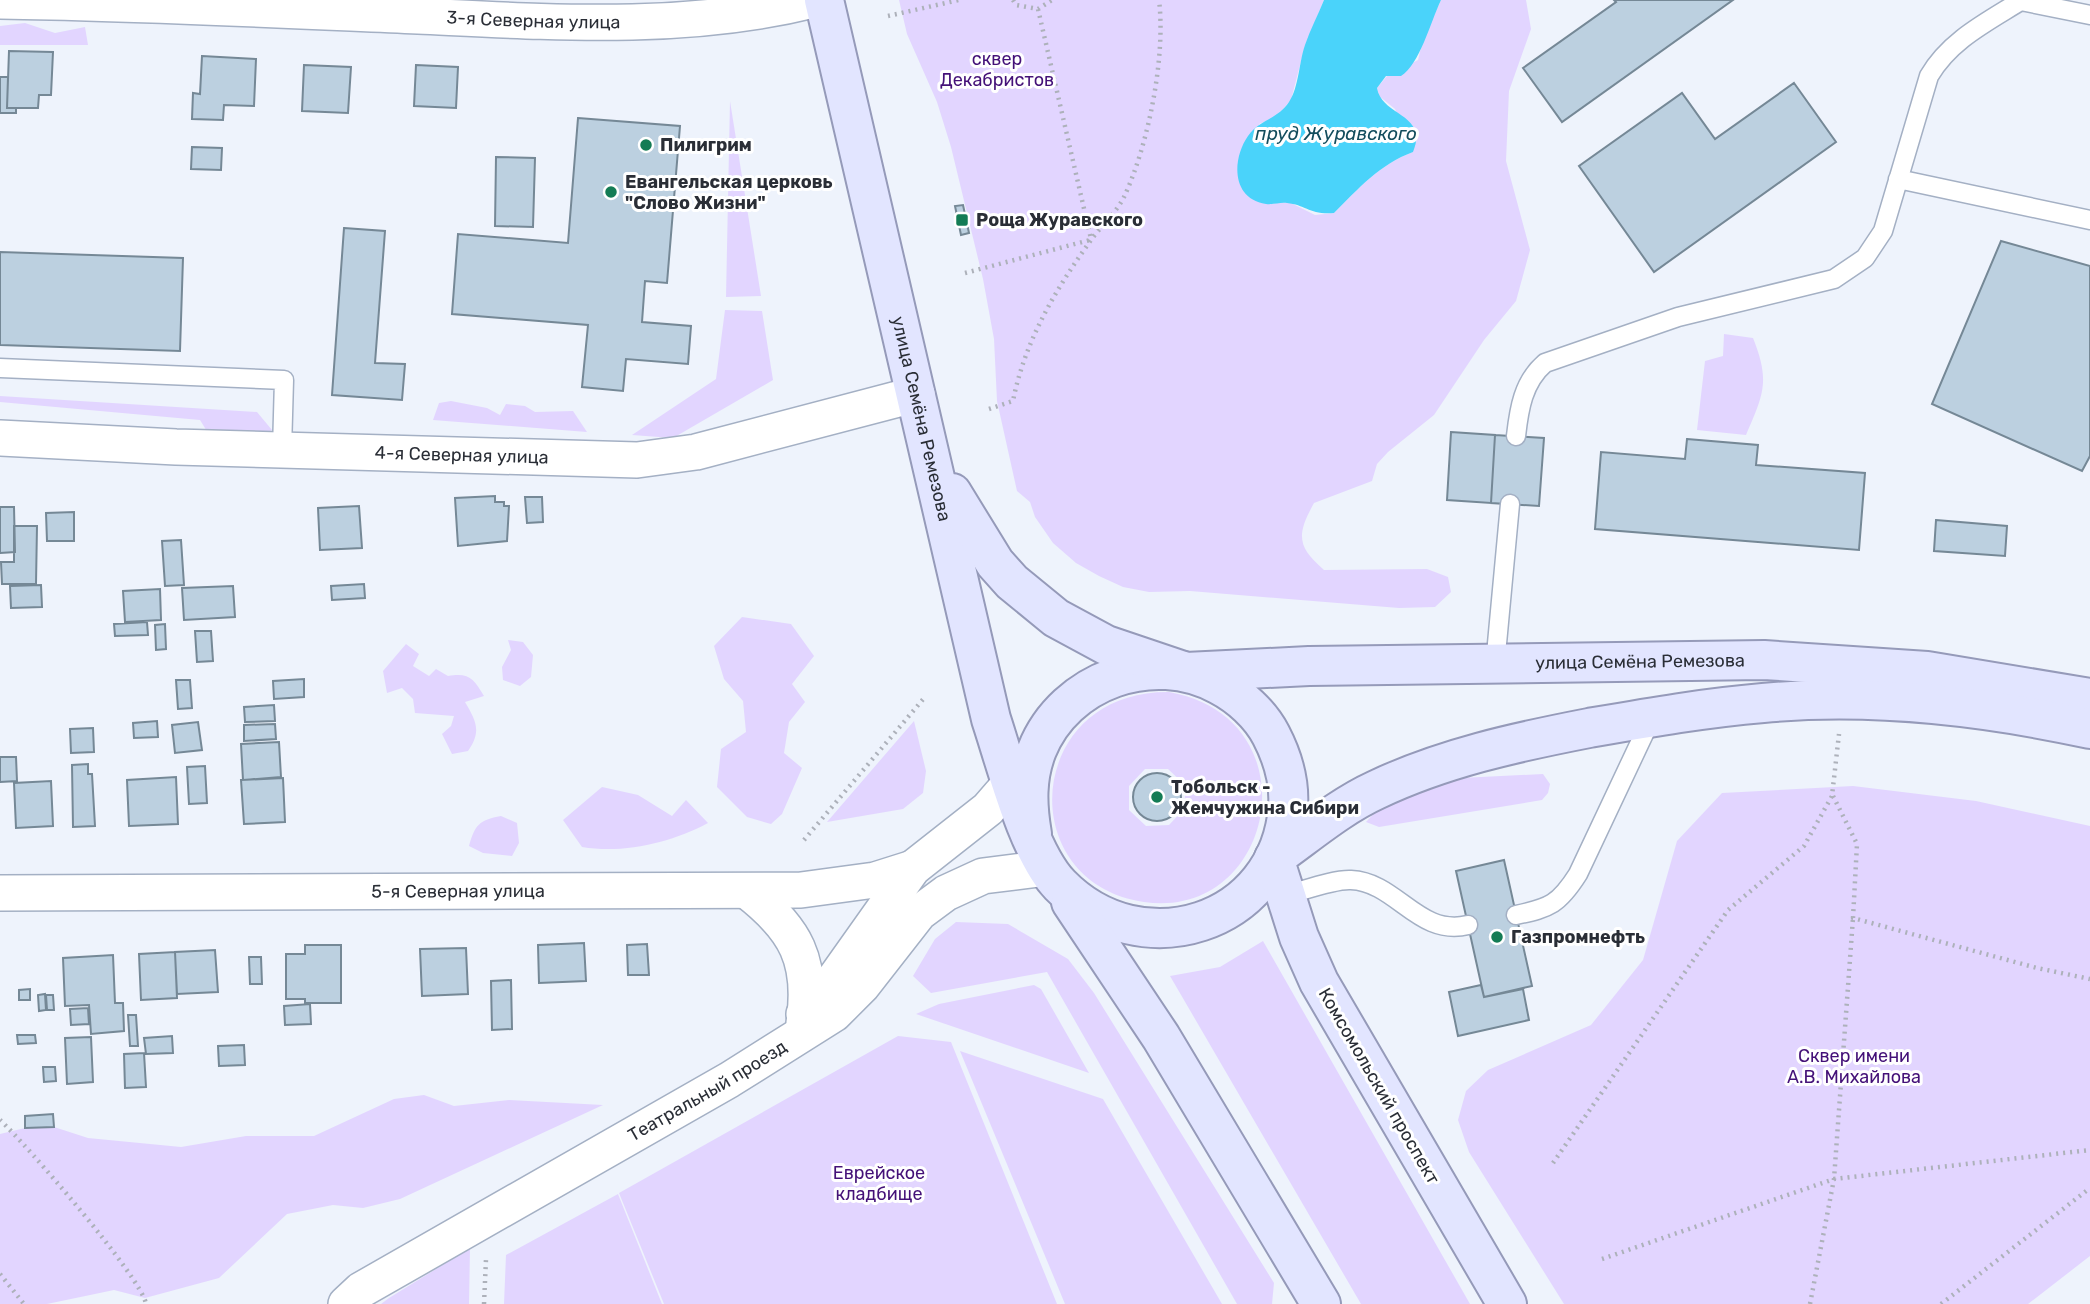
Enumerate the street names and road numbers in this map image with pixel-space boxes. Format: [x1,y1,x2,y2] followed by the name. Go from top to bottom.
[446,6,621,33] street label: 3-я Северная улица
[887,314,956,523] street label: улица Семёна Ремезова
[374,442,549,469] street label: 4-я Северная улица
[1535,649,1745,674] street label: улица Семёна Ремезова
[371,880,545,903] street label: 5-я Северная улица
[1314,984,1444,1188] street label: Комсомольский проспект
[624,1035,791,1146] street label: Театральный проезд

